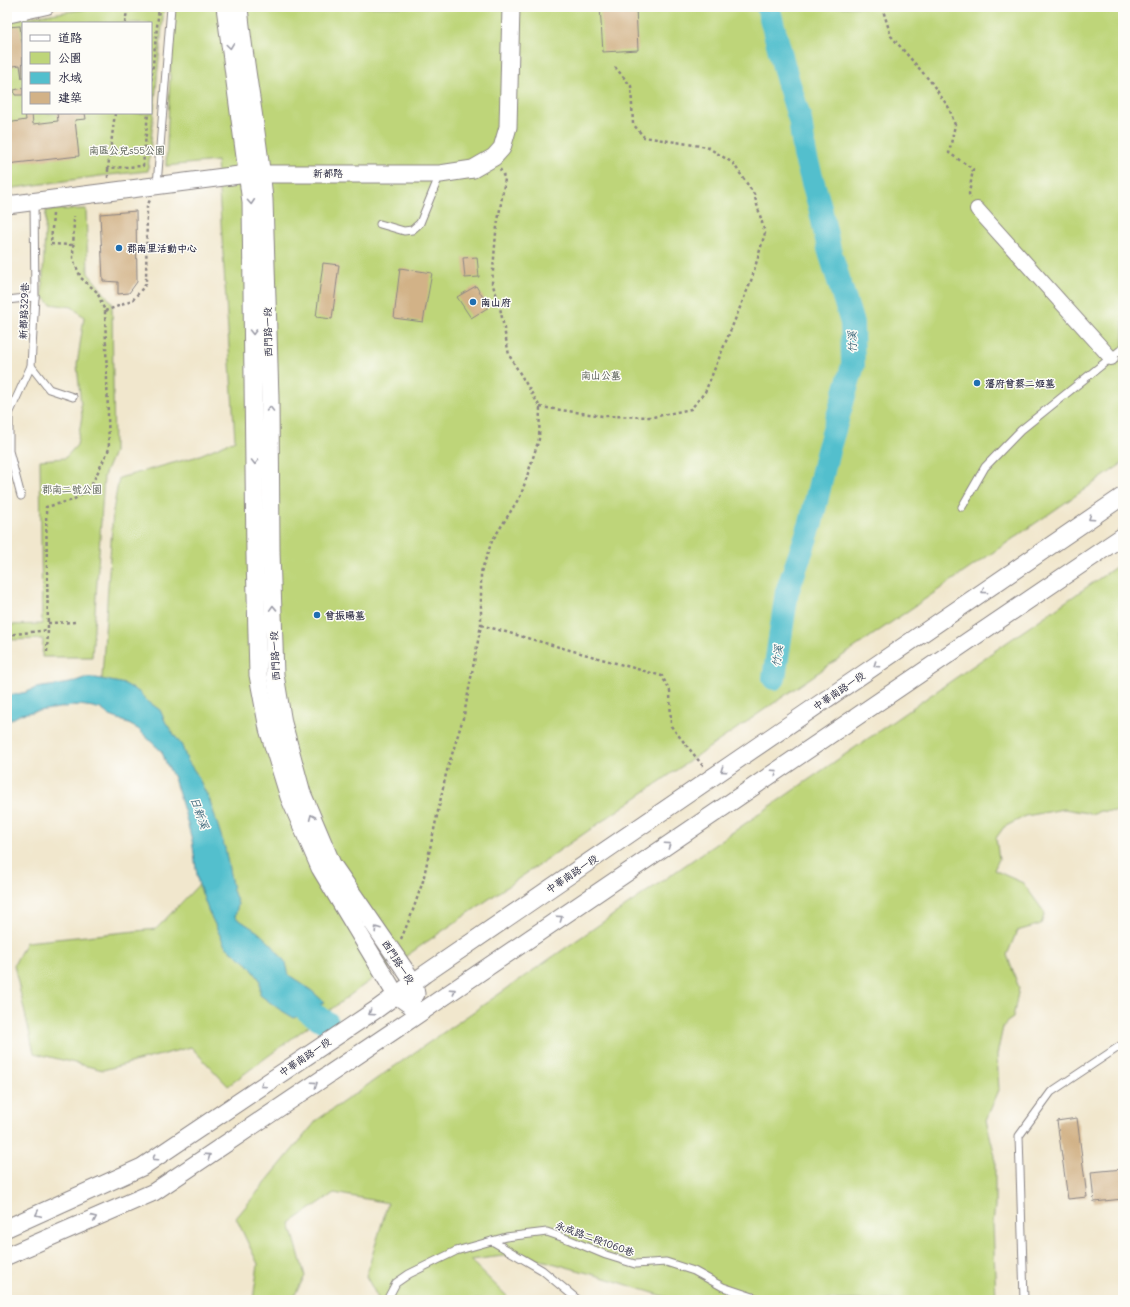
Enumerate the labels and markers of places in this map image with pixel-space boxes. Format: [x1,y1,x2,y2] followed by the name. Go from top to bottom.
[127,242,197,255] place label: 郡南里活動中心
[114,243,124,253] marker: 郡南里活動中心
[481,296,511,309] place label: 南山府
[468,297,478,307] marker: 南山府
[985,377,1055,390] place label: 藩府曾蔡二姬墓
[972,378,982,388] marker: 藩府曾蔡二姬墓
[325,609,365,622] place label: 曾振暘墓
[312,610,322,620] marker: 曾振暘墓

